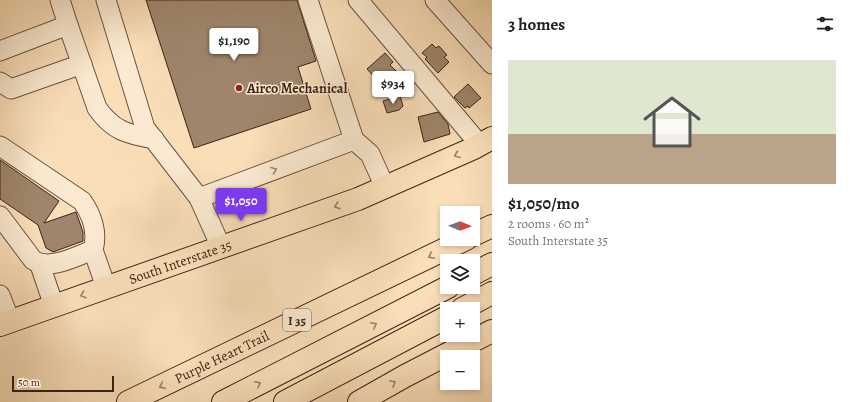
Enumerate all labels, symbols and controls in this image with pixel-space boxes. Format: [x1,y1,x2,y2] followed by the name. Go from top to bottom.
[508,13,565,36] text: 3 homes
[814,13,836,35] icon: filters
[201,28,267,62] pin: $1,190
[218,32,250,49] text: $1,190
[369,71,417,105] pin: $934
[381,75,405,92] text: $934
[246,79,348,98] place label: Airco Mechanical
[234,83,244,93] marker: Airco Mechanical
[636,86,708,158] icon: home
[454,151,461,159] one-way arrow
[271,166,278,174] one-way arrow
[208,188,274,222] pin: $1,050
[225,192,257,209] text: $1,050
[508,192,580,215] text: $1,050/mo
[334,201,341,209] one-way arrow
[440,206,480,246] north arrow
[440,206,480,390] map controls
[508,215,589,232] text: 2 rooms · 60 m²
[508,232,608,249] text: South Interstate 35
[126,235,234,288] street label: South Interstate 35
[427,251,435,259] one-way arrow
[440,254,480,294] button: layers
[79,291,86,299] one-way arrow
[440,302,480,342] button: +
[283,309,311,331] road number: I 35
[369,322,377,330] one-way arrow
[171,326,273,388] street label: Purple Heart Trail
[440,350,480,390] button: −
[12,374,114,393] scale bar
[18,375,40,390] text: 50 m
[389,380,396,387] one-way arrow
[159,381,167,389] one-way arrow
[254,381,261,389] one-way arrow

